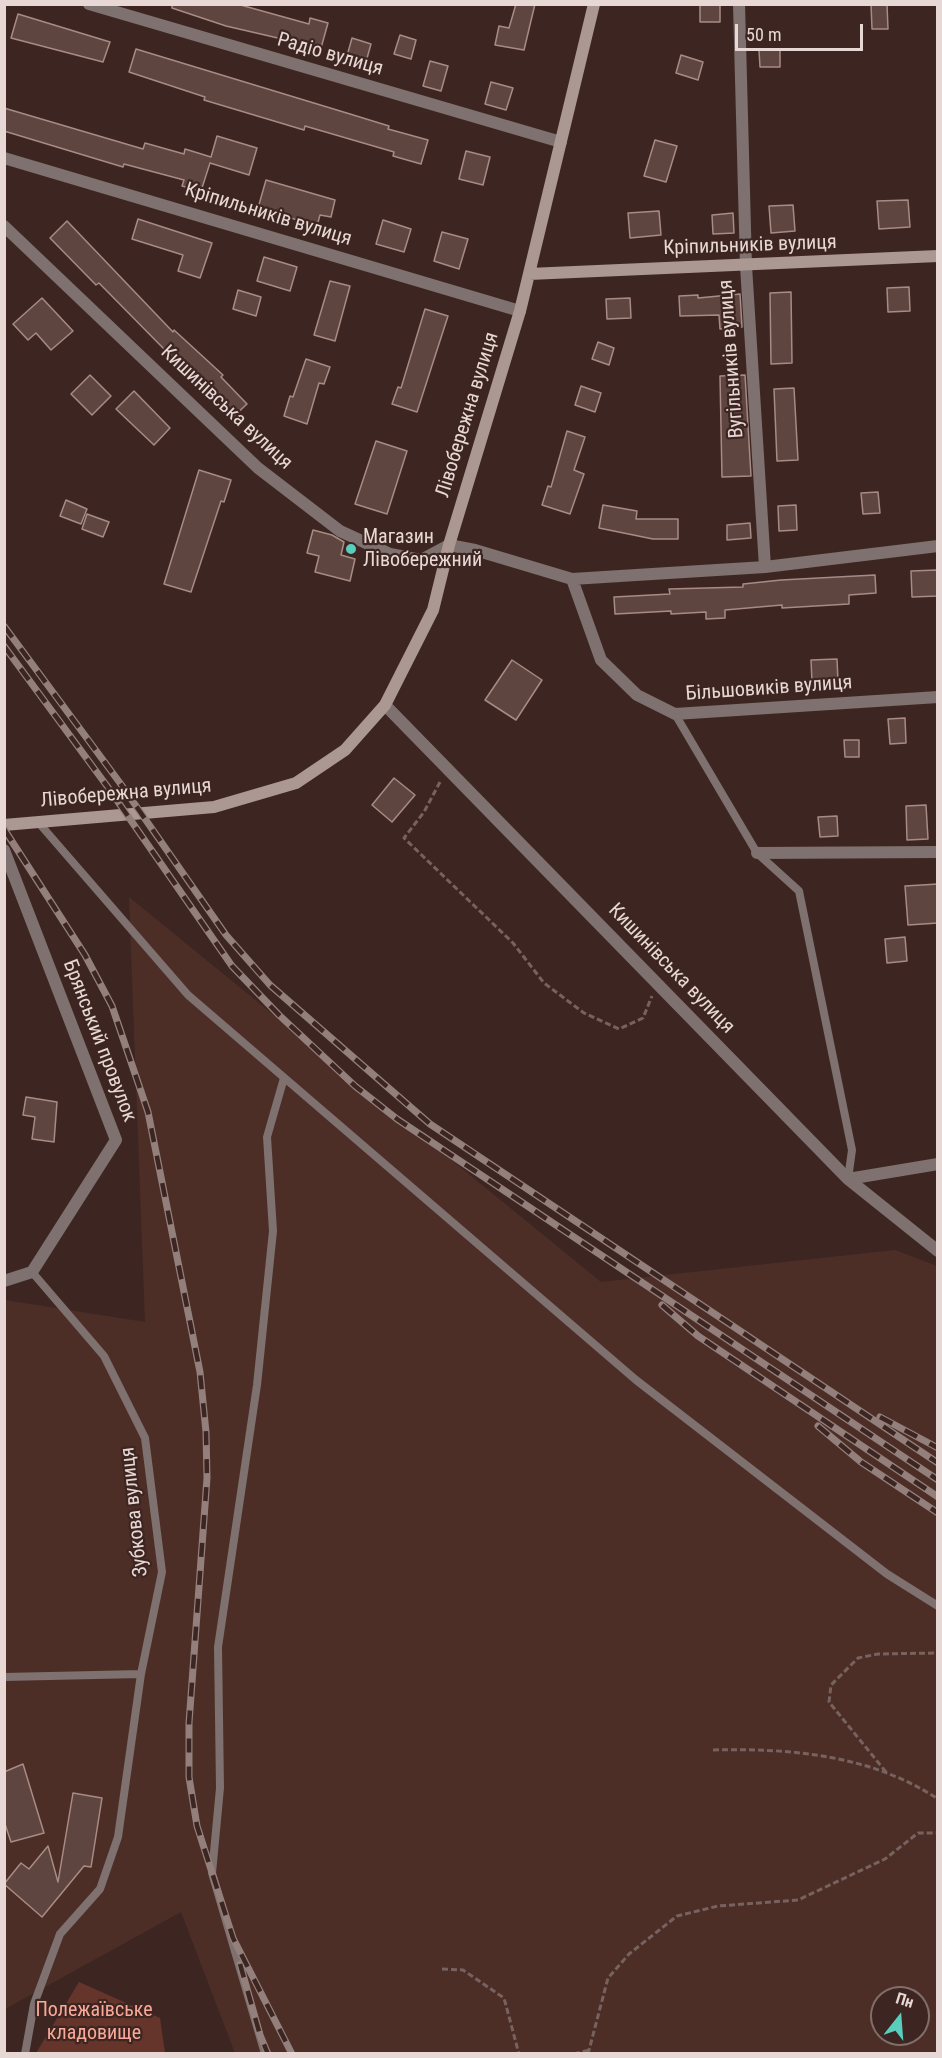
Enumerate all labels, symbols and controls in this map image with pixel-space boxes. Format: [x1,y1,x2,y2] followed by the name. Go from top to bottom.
[738,12,866,50] scale bar
[746,24,781,45] text: 50 m
[274,28,386,82] street label: Радіо вулиця
[182,178,354,252] street label: Кріпильників вулиця
[663,231,837,261] street label: Кріпильників вулиця
[714,279,750,439] street label: Вугільників вулиця
[431,330,505,500] street label: Лівобережна вулиця
[155,341,297,475] street label: Кишинівська вулиця
[363,526,482,573] place label: Магазин Лівобережний
[344,542,358,556] marker: Магазин Лівобережний
[685,671,853,707] street label: Більшовиків вулиця
[40,775,212,813] street label: Лівобережна вулиця
[603,899,739,1039] street label: Кишинівська вулиця
[57,956,141,1126] street label: Брянський провулок
[116,1446,154,1578] street label: Зубкова вулиця
[870,1986,930,2046] north arrow
[894,1989,916,2012] text: Пн
[35,1999,153,2046] park label: Полежаївське кладовище

